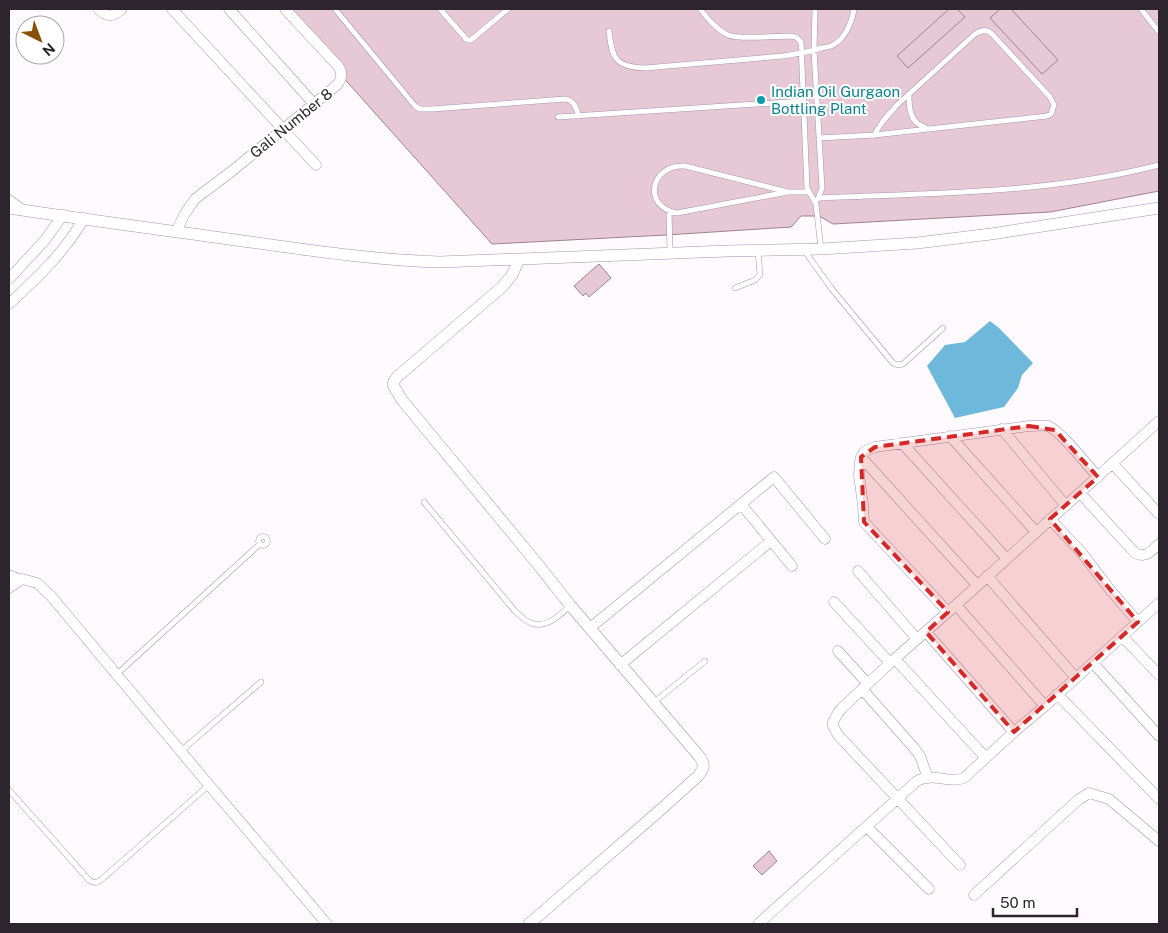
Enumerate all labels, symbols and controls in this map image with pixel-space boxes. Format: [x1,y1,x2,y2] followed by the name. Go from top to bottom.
[15,15,65,65] north arrow
[39,40,58,59] text: N
[771,83,900,117] place label: Indian Oil Gurgaon Bottling Plant
[246,85,336,161] street label: Gali Number 8
[755,94,767,106] marker: Indian Oil Gurgaon Bottling Plant
[993,886,1077,918] scale bar
[1000,894,1035,911] text: 50 m

